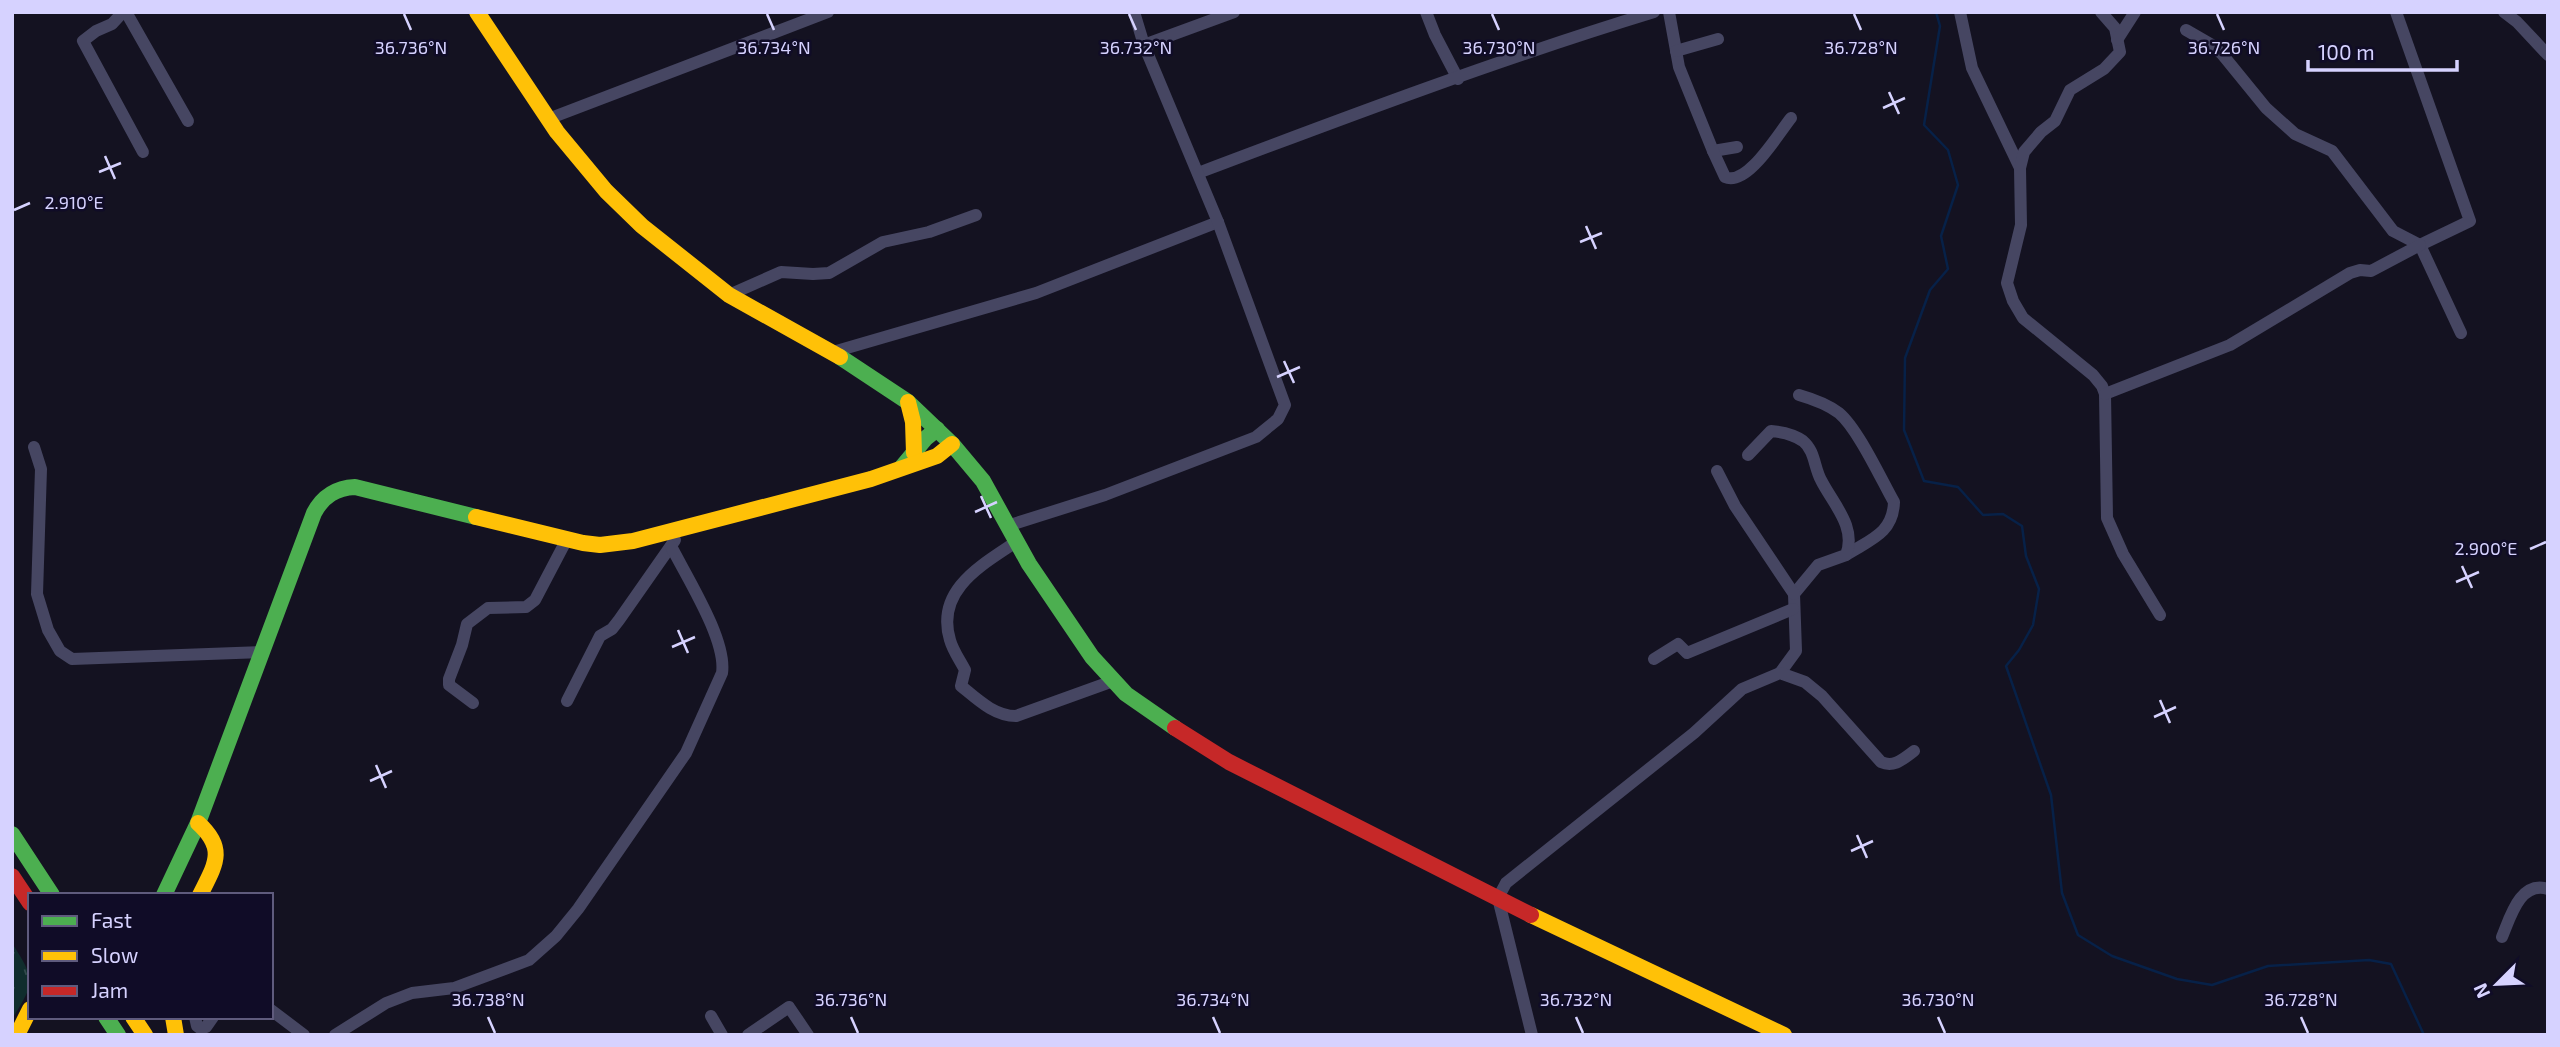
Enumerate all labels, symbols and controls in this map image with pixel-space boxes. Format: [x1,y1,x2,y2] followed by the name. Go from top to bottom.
[2308,28,2457,72] scale bar
[375,36,447,58] text: 36.736°N
[737,36,811,58] text: 36.734°N
[1100,36,1172,58] text: 36.732°N
[1462,36,1536,58] text: 36.730°N
[1824,36,1898,58] text: 36.728°N
[2188,36,2260,58] text: 36.726°N
[2318,39,2375,64] text: 100 m
[44,191,104,213] text: 2.910°E
[2455,537,2517,559] text: 2.900°E
[28,893,273,1019] legend
[91,907,132,932] text: Fast
[91,942,138,967] text: Slow
[2462,949,2532,1019] north arrow
[91,977,128,1002] text: Jam
[2468,980,2494,1002] text: N
[451,988,525,1010] text: 36.738°N
[815,988,887,1010] text: 36.736°N
[1176,988,1250,1010] text: 36.734°N
[1540,988,1612,1010] text: 36.732°N
[1901,988,1975,1010] text: 36.730°N
[2264,988,2338,1010] text: 36.728°N

